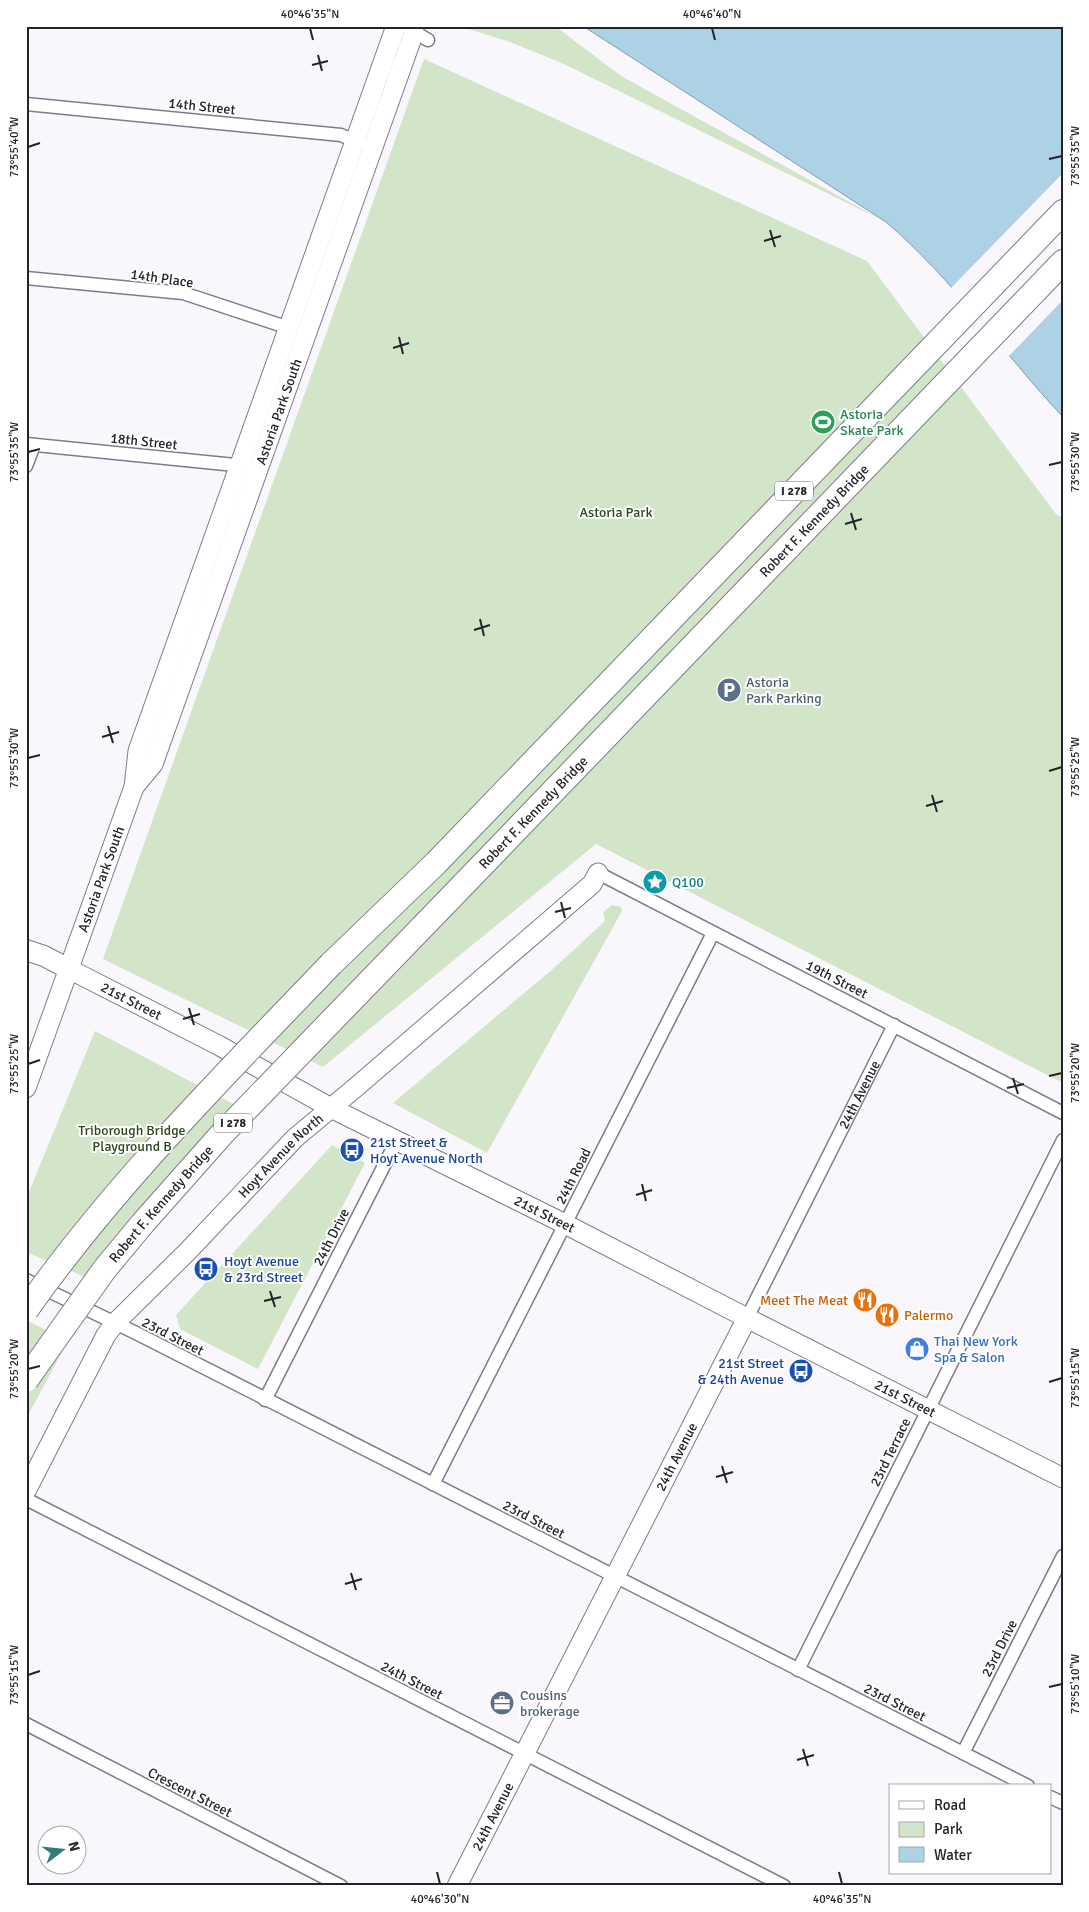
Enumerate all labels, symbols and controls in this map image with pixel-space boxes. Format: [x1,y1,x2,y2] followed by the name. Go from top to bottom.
[281,7,339,22] text: 40°46'35"N
[683,7,741,22] text: 40°46'40"N
[168,95,236,118] street label: 14th Street
[7,117,22,177] text: 73°55'40"W
[1068,126,1083,186] text: 73°55'35"W
[129,266,194,291] street label: 14th Place
[252,356,306,467] street label: Astoria Park South
[840,406,904,439] place label: Astoria Skate Park
[810,409,836,435] sports icon: Astoria Skate Park
[7,422,22,482] text: 73°55'35"W
[110,430,178,453] street label: 18th Street
[1068,432,1083,492] text: 73°55'30"W
[756,461,872,581] street label: Robert F. Kennedy Bridge
[775,482,813,501] road number: I 278
[579,504,653,521] park label: Astoria Park
[746,674,822,707] place label: Astoria Park Parking
[716,677,742,703] parking icon: Astoria Park Parking
[7,728,22,788] text: 73°55'30"W
[1068,737,1083,797] text: 73°55'25"W
[475,753,592,872] street label: Robert F. Kennedy Bridge
[75,824,128,935] street label: Astoria Park South
[642,869,668,895] place icon: Q100
[672,874,704,891] place label: Q100
[803,957,871,1002] street label: 19th Street
[98,979,164,1024] street label: 21st Street
[7,1034,22,1094] text: 73°55'25"W
[1068,1043,1083,1103] text: 73°55'20"W
[835,1058,884,1132] street label: 24th Avenue
[235,1110,327,1202] street label: Hoyt Avenue North
[214,1114,252,1132] road number: I 278
[78,1122,186,1155] park label: Triborough Bridge Playground B
[370,1134,483,1167] place label: 21st Street & Hoyt Avenue North
[339,1137,365,1163] bus stop icon: 21st Street & Hoyt Avenue North
[106,1142,217,1266] street label: Robert F. Kennedy Bridge
[552,1145,595,1207] street label: 24th Road
[511,1192,578,1237] street label: 21st Street
[310,1206,353,1269] street label: 24th Drive
[224,1253,303,1286] place label: Hoyt Avenue & 23rd Street
[193,1256,219,1282] bus stop icon: Hoyt Avenue & 23rd Street
[852,1287,878,1313] restaurant icon: Meet The Meat
[760,1292,848,1309] place label: Meet The Meat
[874,1302,900,1328] restaurant icon: Palermo
[904,1307,953,1324] place label: Palermo
[139,1314,207,1359] street label: 23rd Street
[934,1333,1018,1366] place label: Thai New York Spa & Salon
[904,1336,930,1362] shop icon: Thai New York Spa & Salon
[7,1339,22,1399] text: 73°55'20"W
[1068,1348,1083,1408] text: 73°55'15"W
[698,1355,784,1388] place label: 21st Street & 24th Avenue
[788,1358,814,1384] bus stop icon: 21st Street & 24th Avenue
[872,1376,938,1421] street label: 21st Street
[867,1415,914,1489] street label: 23rd Terrace
[652,1420,701,1494] street label: 24th Avenue
[500,1497,568,1542] street label: 23rd Street
[978,1617,1021,1680] street label: 23rd Drive
[7,1645,22,1705] text: 73°55'15"W
[1068,1654,1083,1714] text: 73°55'10"W
[378,1658,446,1703] street label: 24th Street
[861,1680,929,1725] street label: 23rd Street
[520,1687,580,1720] place label: Cousins brokerage
[489,1690,515,1716] office icon: Cousins brokerage
[145,1764,235,1821] street label: Crescent Street
[468,1780,517,1854] street label: 24th Avenue
[889,1784,1052,1874] legend
[934,1796,966,1814] text: Road
[934,1820,963,1838] text: Park
[38,1824,88,1874] north arrow
[65,1840,84,1854] text: N
[934,1846,972,1864] text: Water
[411,1892,469,1907] text: 40°46'30"N
[813,1892,871,1907] text: 40°46'35"N

